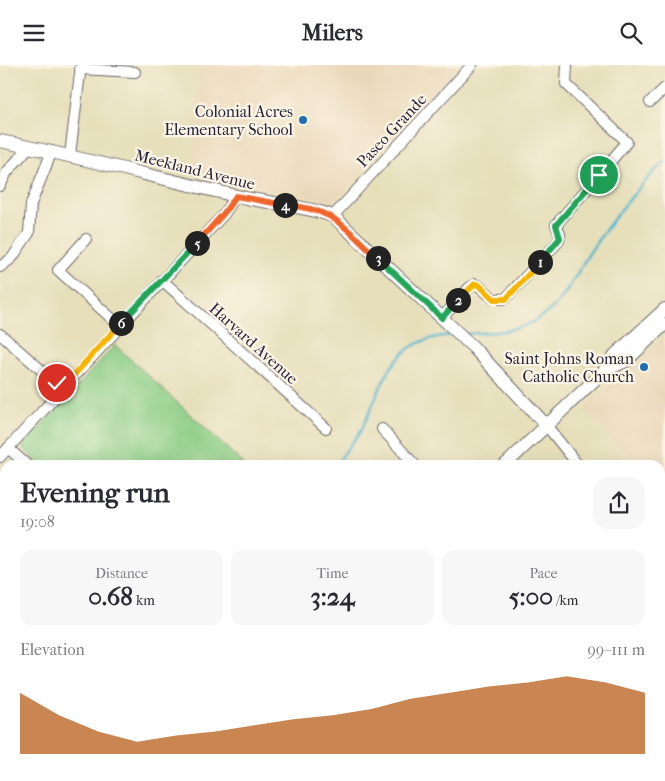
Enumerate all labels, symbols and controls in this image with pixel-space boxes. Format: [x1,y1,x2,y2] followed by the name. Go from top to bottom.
[20,19,48,47] icon: menu
[617,19,645,47] icon: search
[302,20,363,46] text: Milers
[352,90,430,171] street label: Paseo Grande
[164,102,294,139] place label: Colonial Acres Elementary School
[297,114,309,126] marker: Colonial Acres Elementary School
[133,145,257,194] street label: Meekland Avenue
[578,154,620,196] pin
[585,161,613,189] icon: arrive
[272,193,298,217] pin: 4
[281,197,290,214] text: 4
[184,231,210,255] pin: 5
[194,235,201,252] text: 5
[366,245,390,271] pin: 3
[528,249,552,275] pin: 1
[376,250,381,267] text: 3
[538,254,543,271] text: 1
[446,287,470,313] pin: 2
[455,292,462,309] text: 2
[206,299,302,388] street label: Harvard Avenue
[108,311,134,335] pin: 6
[118,315,125,332] text: 6
[505,349,635,386] place label: Saint Johns Roman Catholic Church
[638,361,650,373] marker: Saint Johns Roman Catholic Church
[36,362,78,404] pin
[43,369,71,397] icon: check
[20,476,170,509] text: Evening run
[593,477,645,529] button: share
[20,512,55,531] text: 19:08
[95,565,148,582] text: Distance
[317,565,348,582] text: Time
[530,565,557,582] text: Pace
[88,582,133,611] text: 0.68
[311,582,354,611] text: 3:24
[509,582,553,611] text: 5:00
[133,592,155,609] text: km
[553,592,578,609] text: /km
[20,640,85,659] text: Elevation
[587,640,645,659] text: 99–111 m

